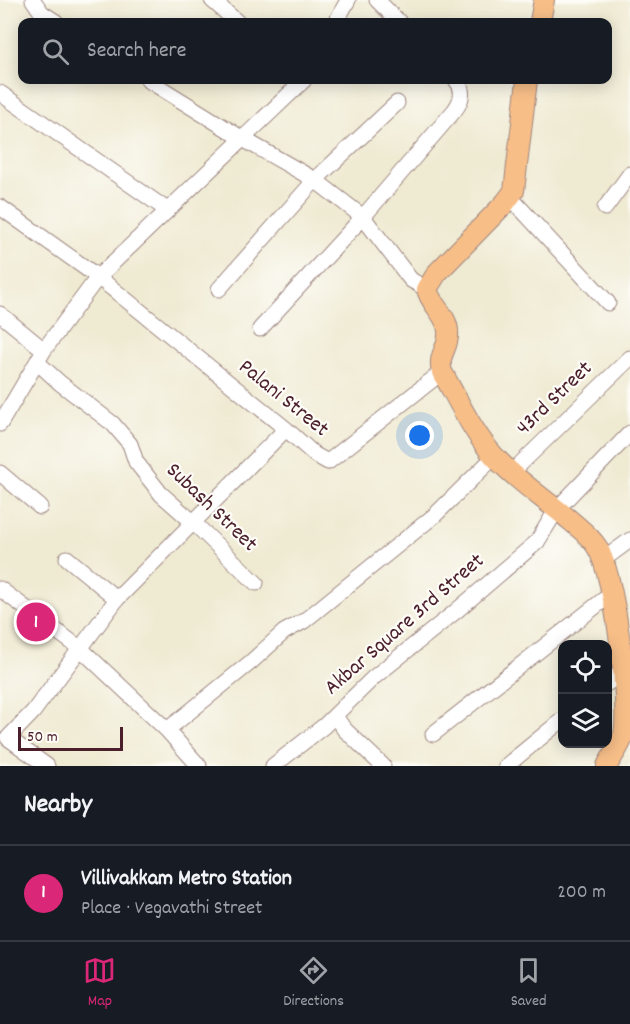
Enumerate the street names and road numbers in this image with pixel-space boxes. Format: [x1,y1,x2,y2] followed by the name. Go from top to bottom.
[231,353,335,445] street label: Palani Street
[510,355,600,443] street label: 43rd Street
[158,456,264,560] street label: Subash Street
[318,547,492,703] street label: Akbar Square 3rd Street

